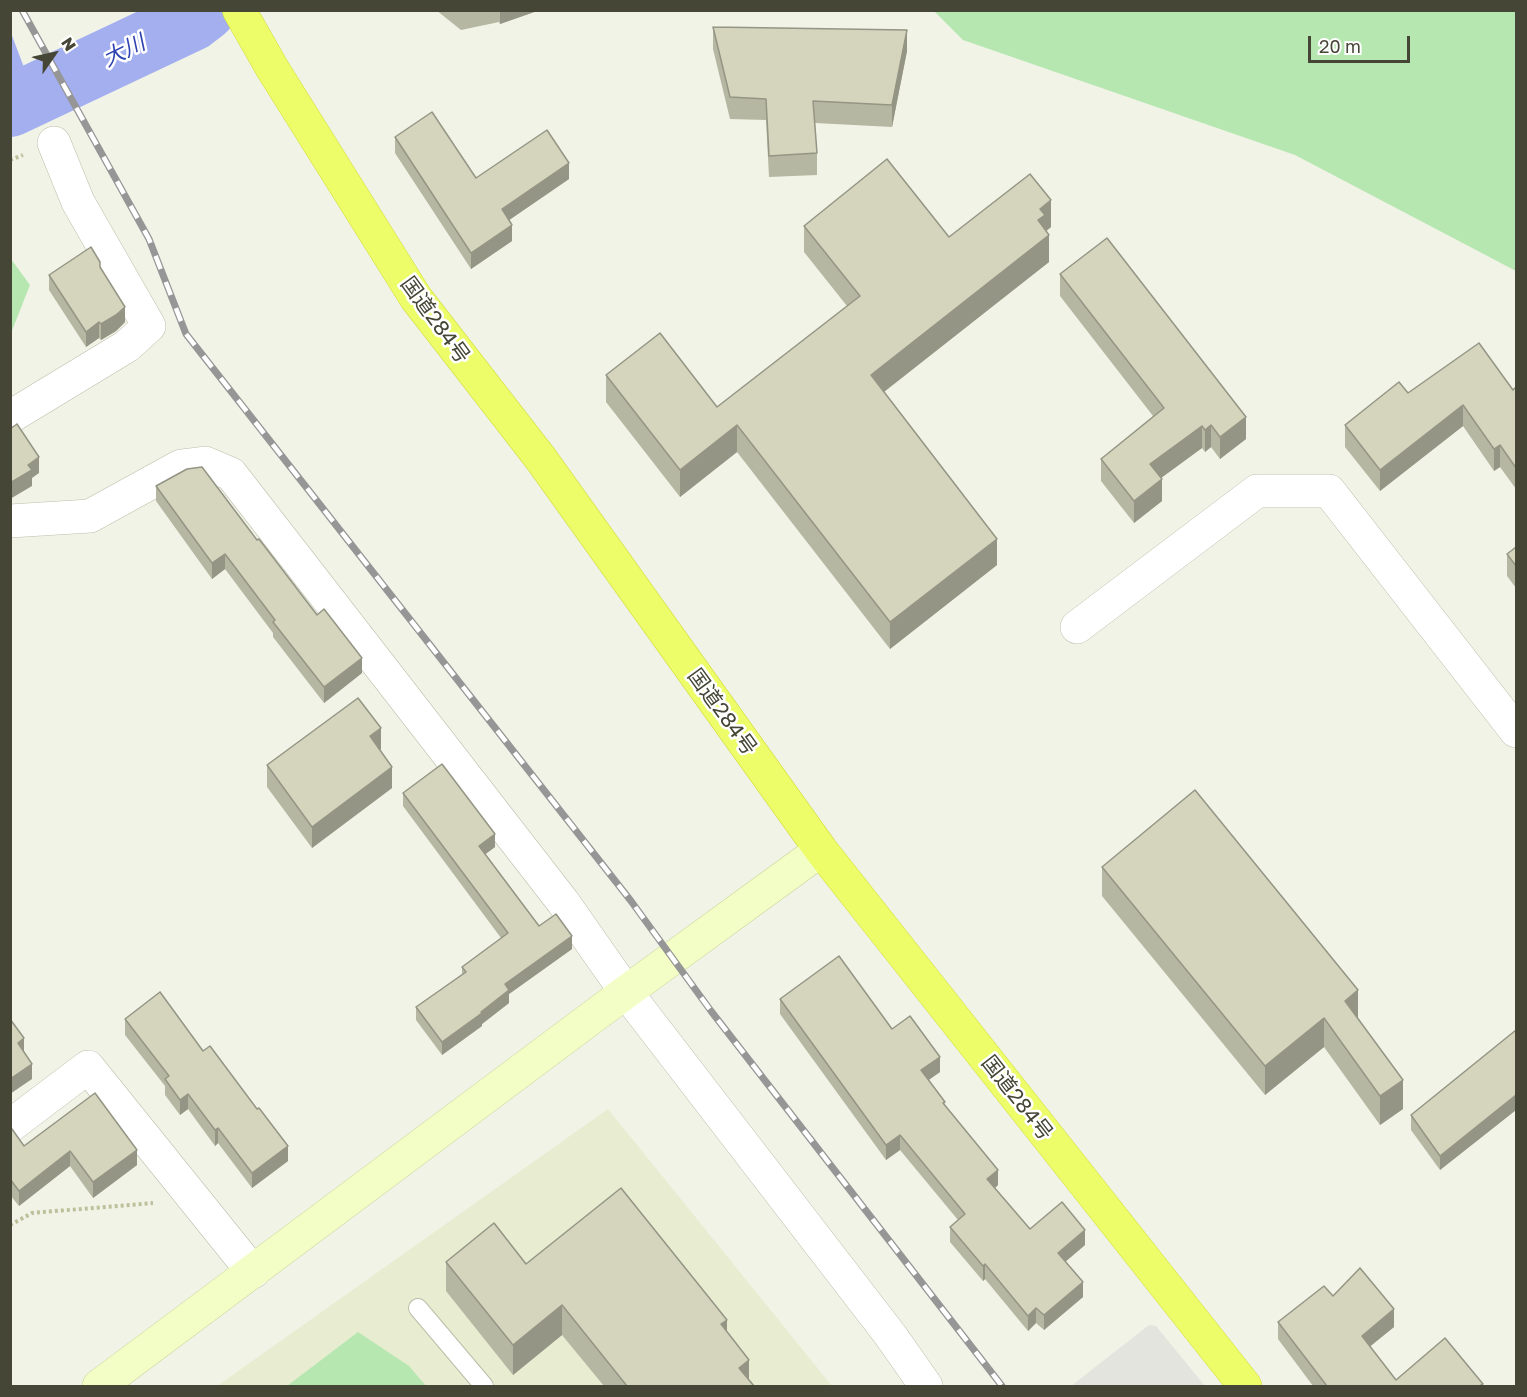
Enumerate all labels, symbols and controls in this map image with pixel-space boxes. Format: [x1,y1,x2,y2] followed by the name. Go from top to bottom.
[24,24,84,84] north arrow
[1311,24,1413,62] scale bar
[98,29,150,73] water label: 大川
[57,33,81,55] text: N
[1319,35,1361,57] text: 20 m
[395,272,475,368] street label: 国道284号
[682,664,762,760] street label: 国道284号
[976,1051,1058,1145] street label: 国道284号

